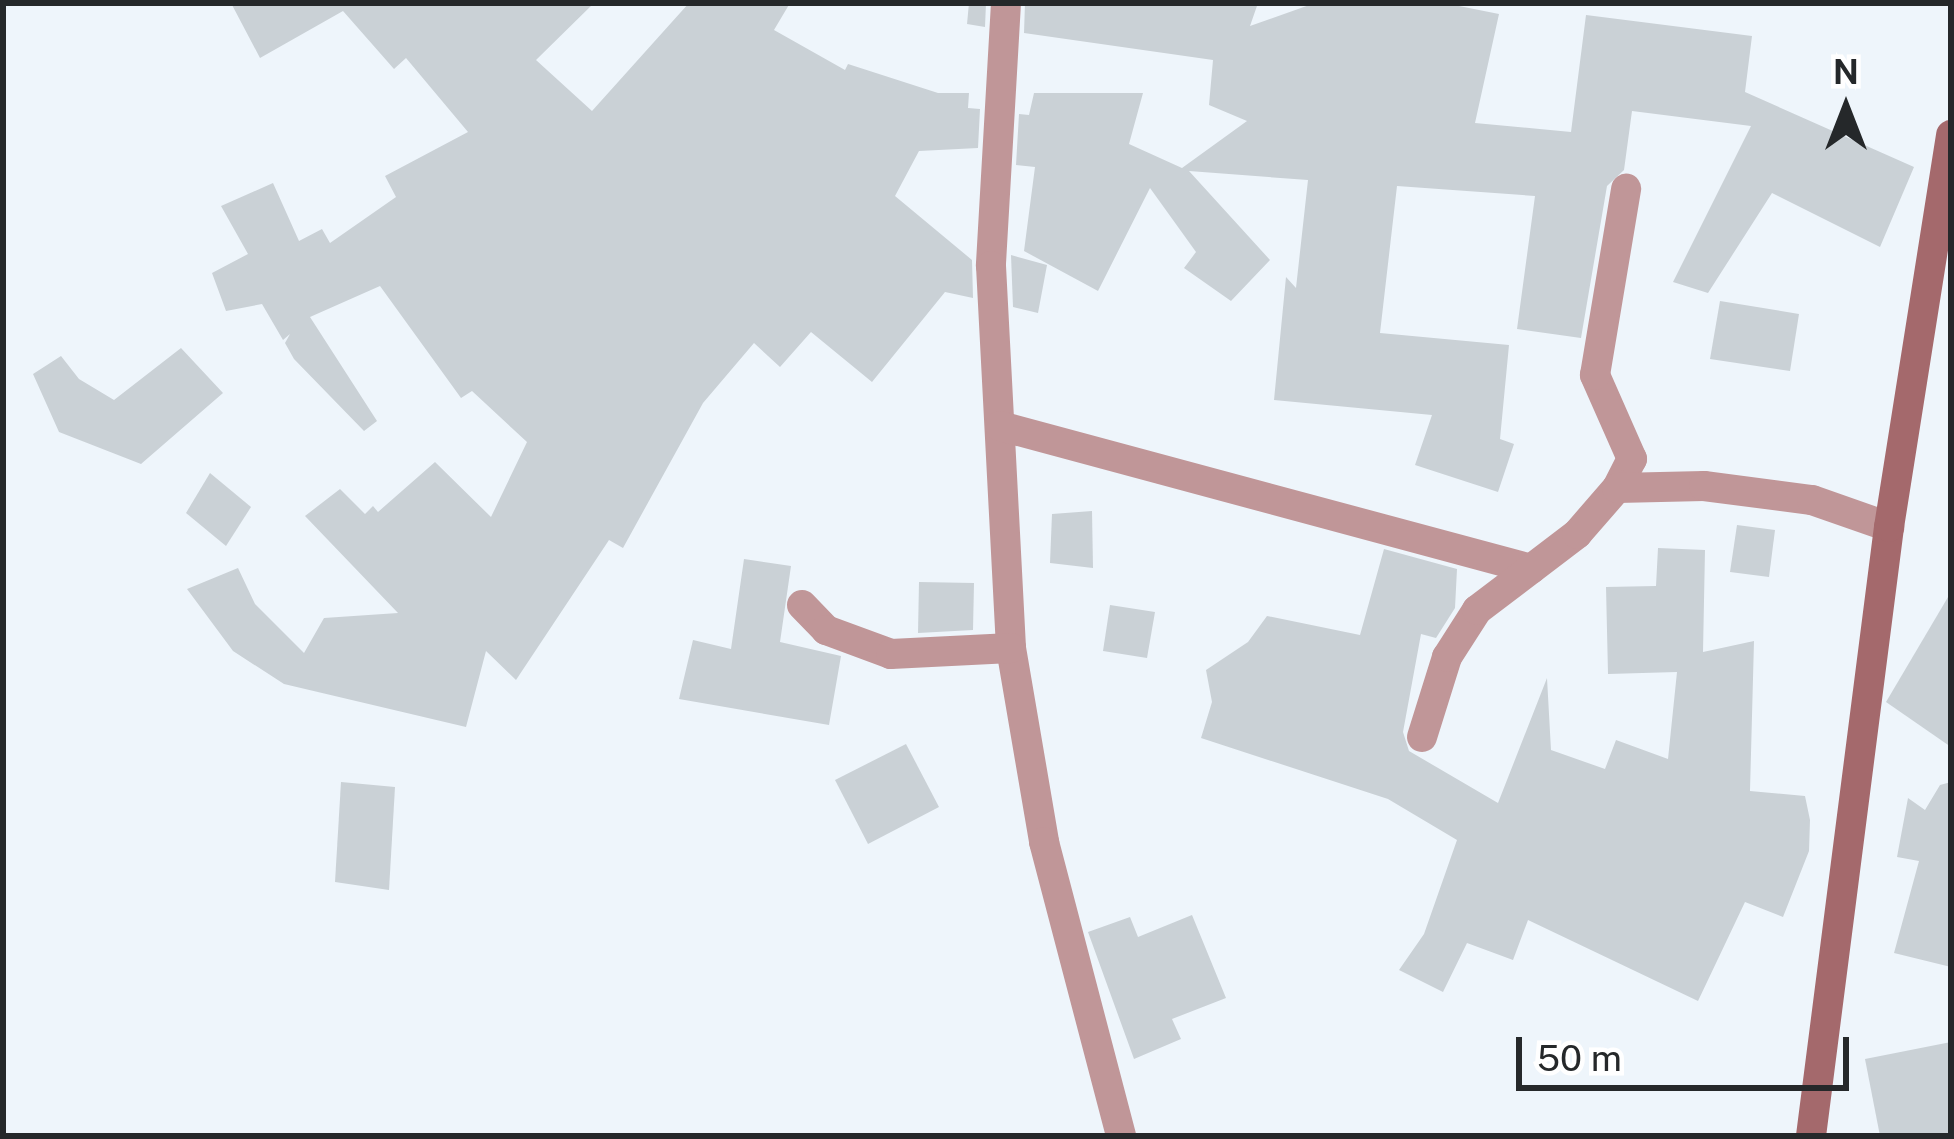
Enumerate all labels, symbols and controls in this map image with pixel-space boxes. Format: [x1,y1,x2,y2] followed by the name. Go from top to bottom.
[1786,48,1906,168] north arrow
[1833,53,1859,91] text: N
[1522,1013,1855,1087] scale bar
[1537,1037,1622,1079] text: 50 m

